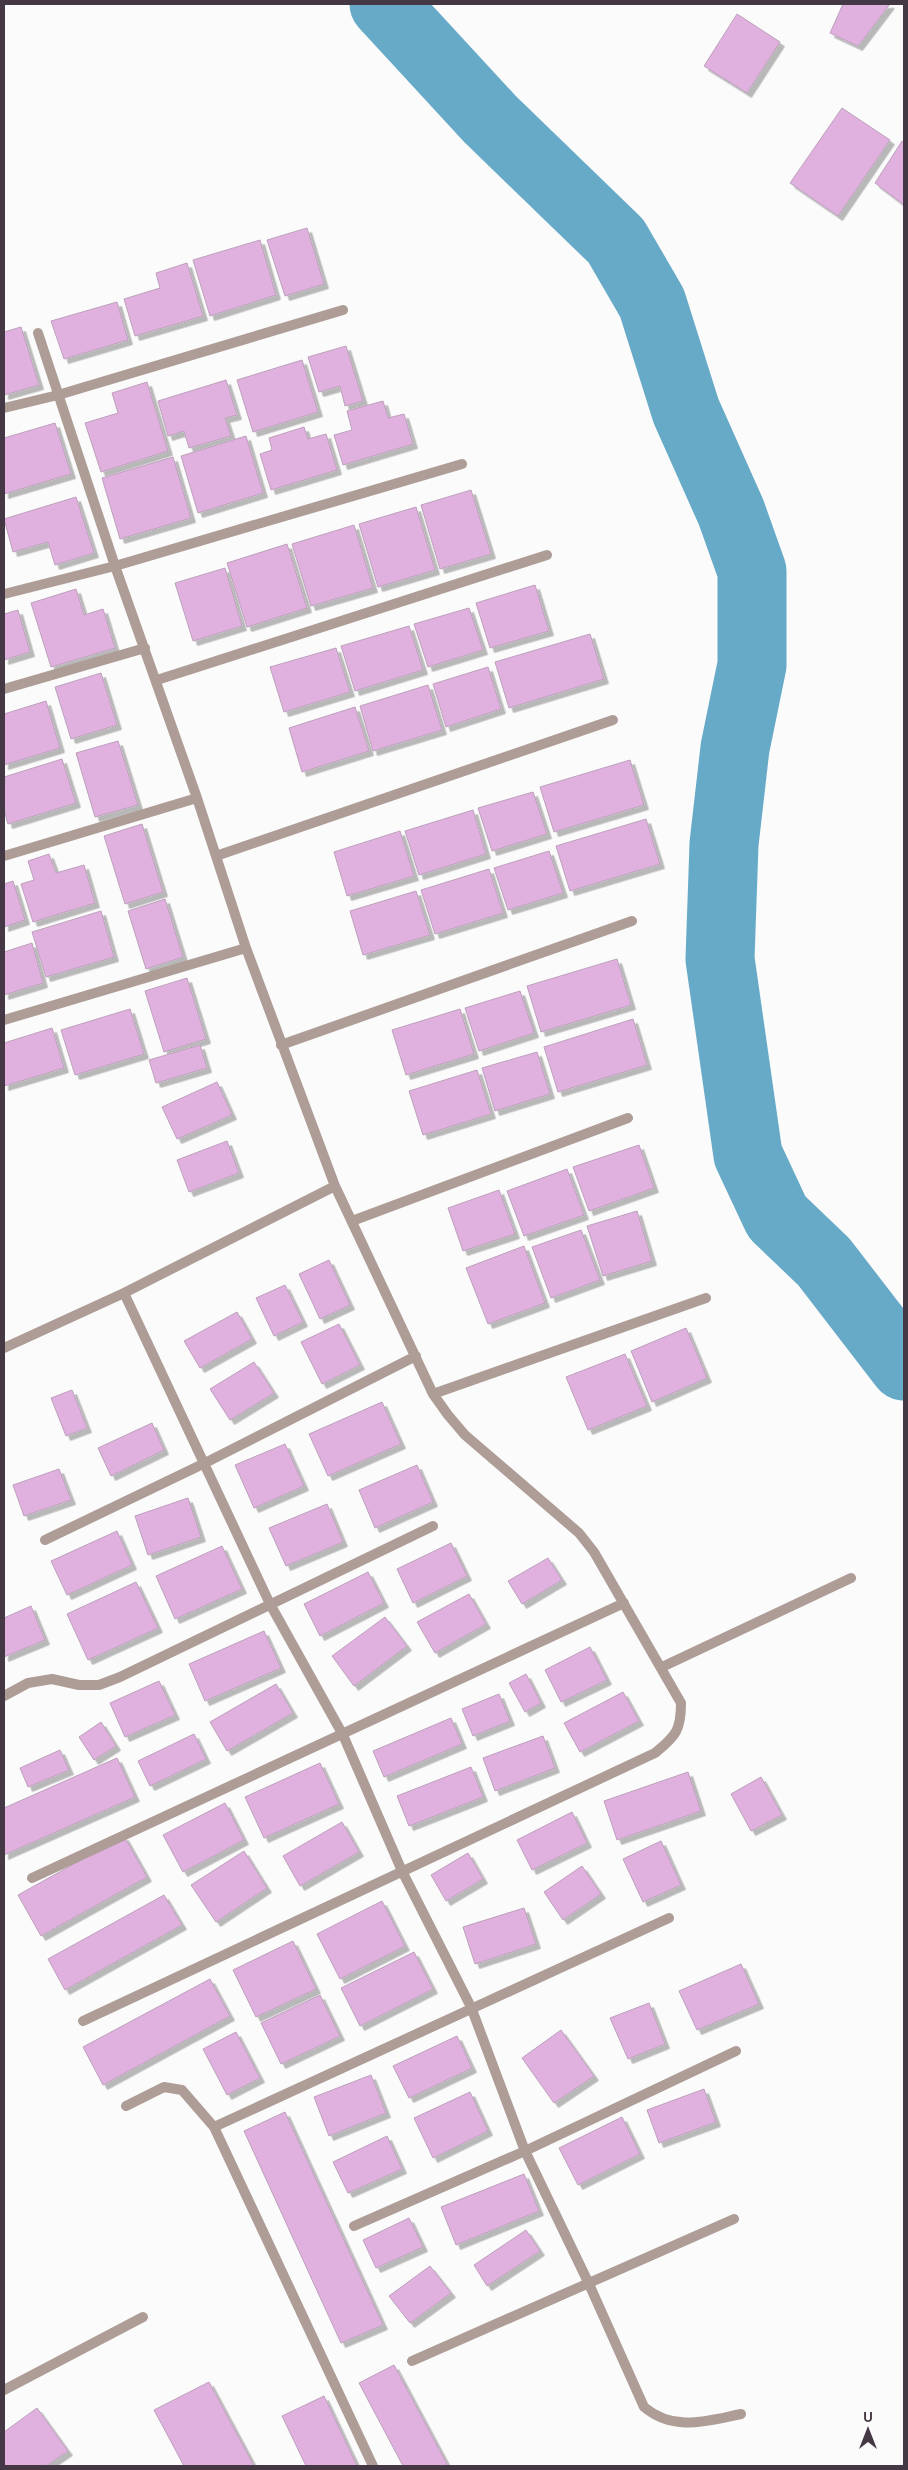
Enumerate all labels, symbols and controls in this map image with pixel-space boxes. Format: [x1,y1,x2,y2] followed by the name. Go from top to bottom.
[843,2405,893,2455] north arrow
[863,2408,873,2426] text: U

